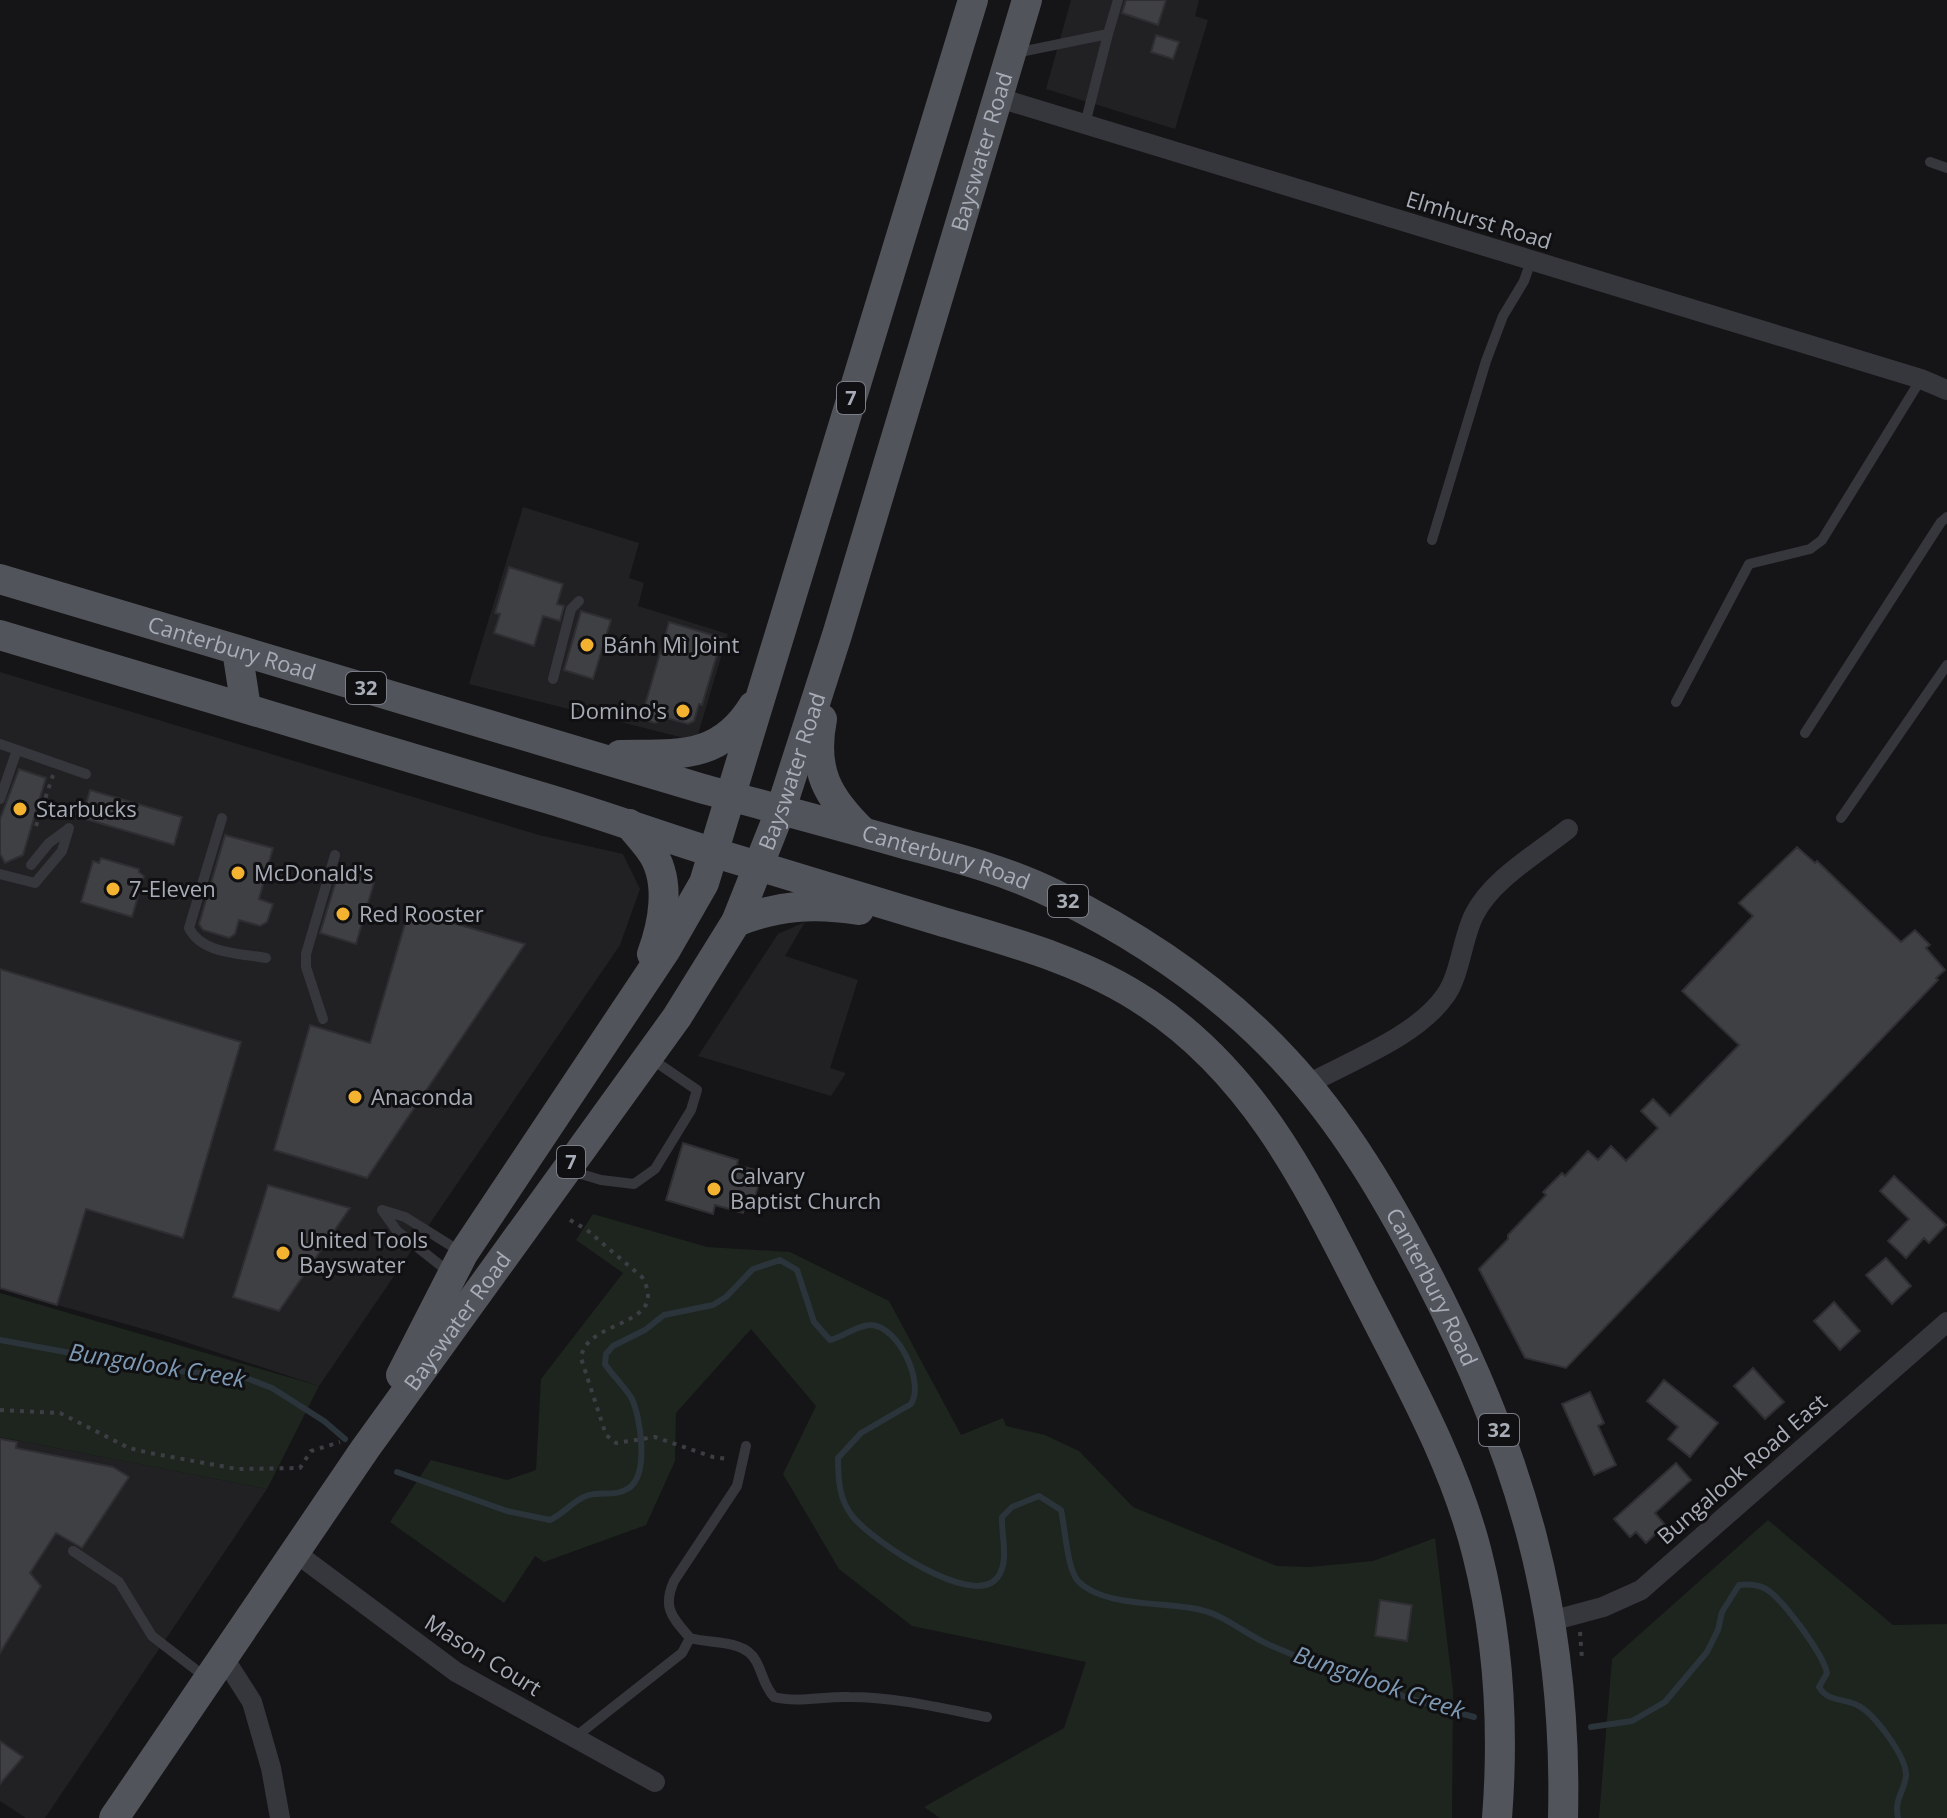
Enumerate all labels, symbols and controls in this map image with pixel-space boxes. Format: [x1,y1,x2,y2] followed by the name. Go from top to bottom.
[943,68,1019,234] street label: Bayswater Road
[1403,183,1556,255] street label: Elmhurst Road
[837,382,865,414] road number: 7
[145,608,320,687] street label: Canterbury Road
[603,629,739,659] place label: Bánh Mì Joint
[578,636,596,654] marker: Bánh Mì Joint
[346,672,386,704] road number: 32
[750,688,832,854] street label: Bayswater Road
[570,695,667,725] place label: Domino's
[674,702,692,720] marker: Domino's
[36,793,137,823] place label: Starbucks
[11,800,29,818] marker: Starbucks
[859,817,1035,896] street label: Canterbury Road
[254,857,374,887] place label: McDonald's
[229,864,247,882] marker: McDonald's
[129,873,216,903] place label: 7-Eleven
[104,880,122,898] marker: 7-Eleven
[1048,885,1088,917] road number: 32
[359,898,484,928] place label: Red Rooster
[334,905,352,923] marker: Red Rooster
[371,1081,474,1111] place label: Anaconda
[346,1088,364,1106] marker: Anaconda
[557,1146,585,1178] road number: 7
[730,1160,881,1215] place label: Calvary Baptist Church
[705,1180,723,1198] marker: Calvary Baptist Church
[1380,1202,1486,1371] street label: Canterbury Road
[299,1224,428,1279] place label: United Tools Bayswater
[274,1244,292,1262] marker: United Tools Bayswater
[396,1245,517,1396] street label: Bayswater Road
[67,1334,249,1395] water label: Bungalook Creek
[1650,1386,1833,1550] street label: Bungalook Road East
[1479,1414,1519,1446] road number: 32
[419,1606,548,1702] street label: Mason Court
[1290,1637,1470,1727] water label: Bungalook Creek

